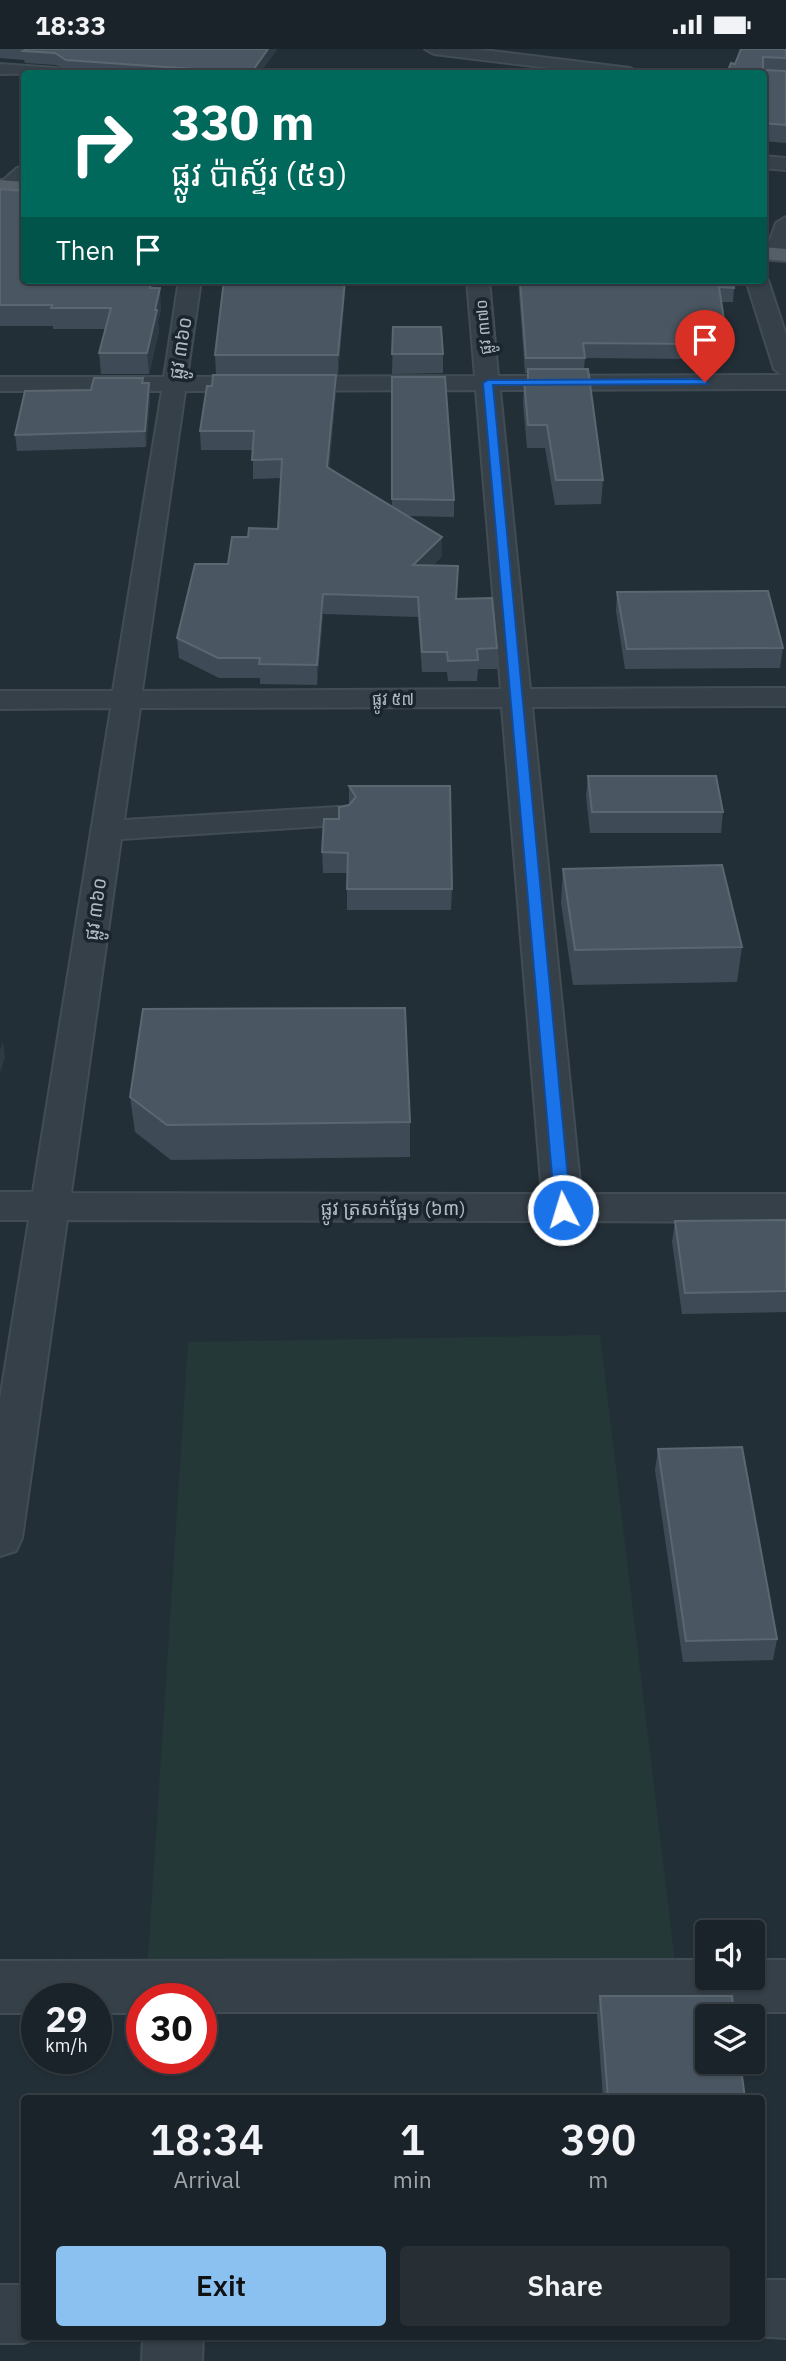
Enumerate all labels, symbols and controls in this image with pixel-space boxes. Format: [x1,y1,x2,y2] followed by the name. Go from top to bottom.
[35,8,106,42] text: 18:33
[171,90,315,153] text: 330 m
[56,98,147,189] icon: right
[171,153,347,195] text: ផ្លូវ ប៉ាស្ទ័រ (៥១)
[129,231,167,269] icon: arrive
[56,233,115,267] text: Then
[471,298,500,356] street label: ផ្លូវ ៣៧០
[675,310,735,382] pin
[163,315,202,382] street label: ផ្លូវ ៣៦០
[686,321,724,359] icon: arrive
[372,689,414,714] street label: ផ្លូវ ៥៧
[79,876,117,943] street label: ផ្លូវ ៣៦០
[526,1173,600,1247] position arrow
[320,1196,466,1226] street label: ផ្លូវ ត្រសក់ផ្អែម (៦៣)
[695,1920,765,2074] map controls
[695,1920,765,1990] button: sound
[126,1983,217,2074] speed limit sign: 30
[45,1996,88,2042] text: 29
[695,2004,765,2074] button: layers
[45,2034,88,2057] text: km/h
[150,2112,264,2167] text: 18:34
[400,2112,425,2167] text: 1
[561,2112,636,2167] text: 390
[173,2164,240,2194] text: Arrival
[393,2164,432,2194] text: min
[588,2164,608,2194] text: m
[56,2246,386,2326] button: Exit
[400,2246,730,2326] button: Share

